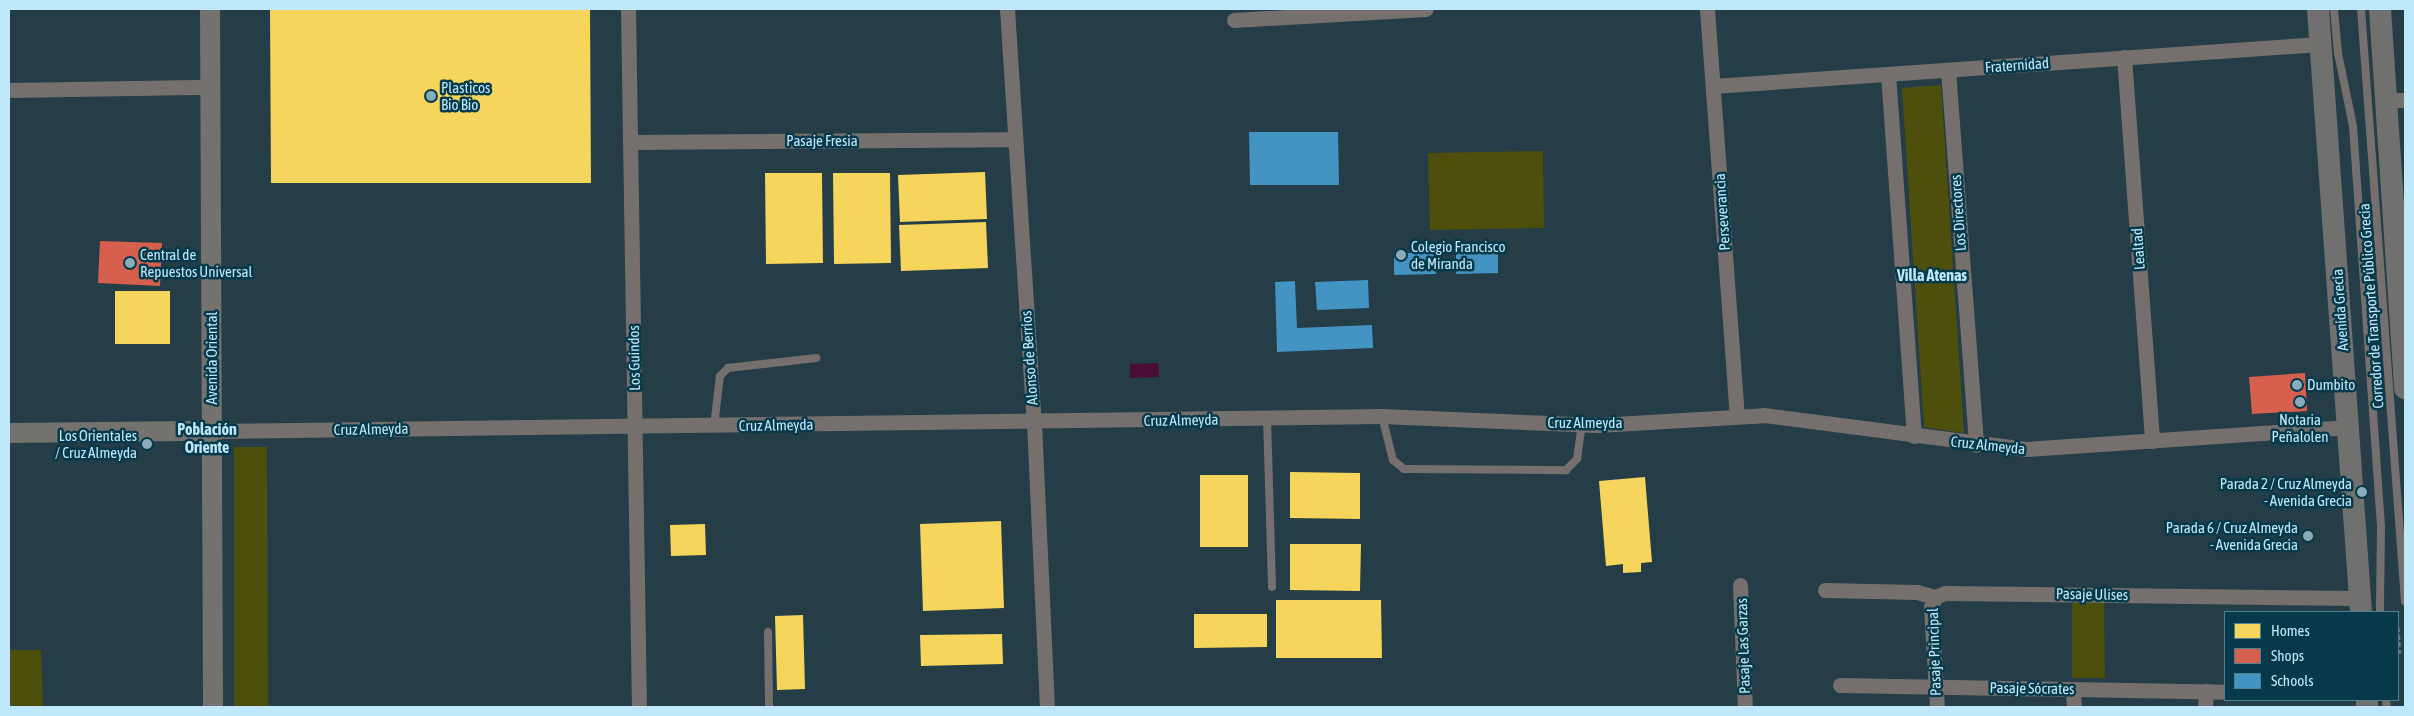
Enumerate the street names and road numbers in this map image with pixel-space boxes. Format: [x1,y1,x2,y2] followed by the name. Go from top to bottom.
[1984,54,2050,76] street label: Fraternidad
[786,132,858,150] street label: Pasaje Fresia
[1710,173,1734,251] street label: Perseverancia
[1946,174,1970,252] street label: Los Directores
[2355,203,2387,409] street label: Corredor de Transporte Público Grecia
[2128,227,2148,271] street label: Lealtad
[2328,268,2352,352] street label: Avenida Grecia
[1017,310,1041,406] street label: Alonso de Berríos
[203,311,221,405] street label: Avenida Oriental
[624,325,644,391] street label: Los Guindos
[1143,410,1219,430] street label: Cruz Almeyda
[1548,414,1622,432] street label: Cruz Almeyda
[738,415,814,435] street label: Cruz Almeyda
[333,419,409,439] street label: Cruz Almeyda
[1950,432,2026,458] street label: Cruz Almeyda
[2056,584,2128,604] street label: Pasaje Ulises
[1732,598,1754,694] street label: Pasaje Las Garzas
[1923,608,1945,696] street label: Pasaje Principal
[1989,678,2075,698] street label: Pasaje Sócrates

